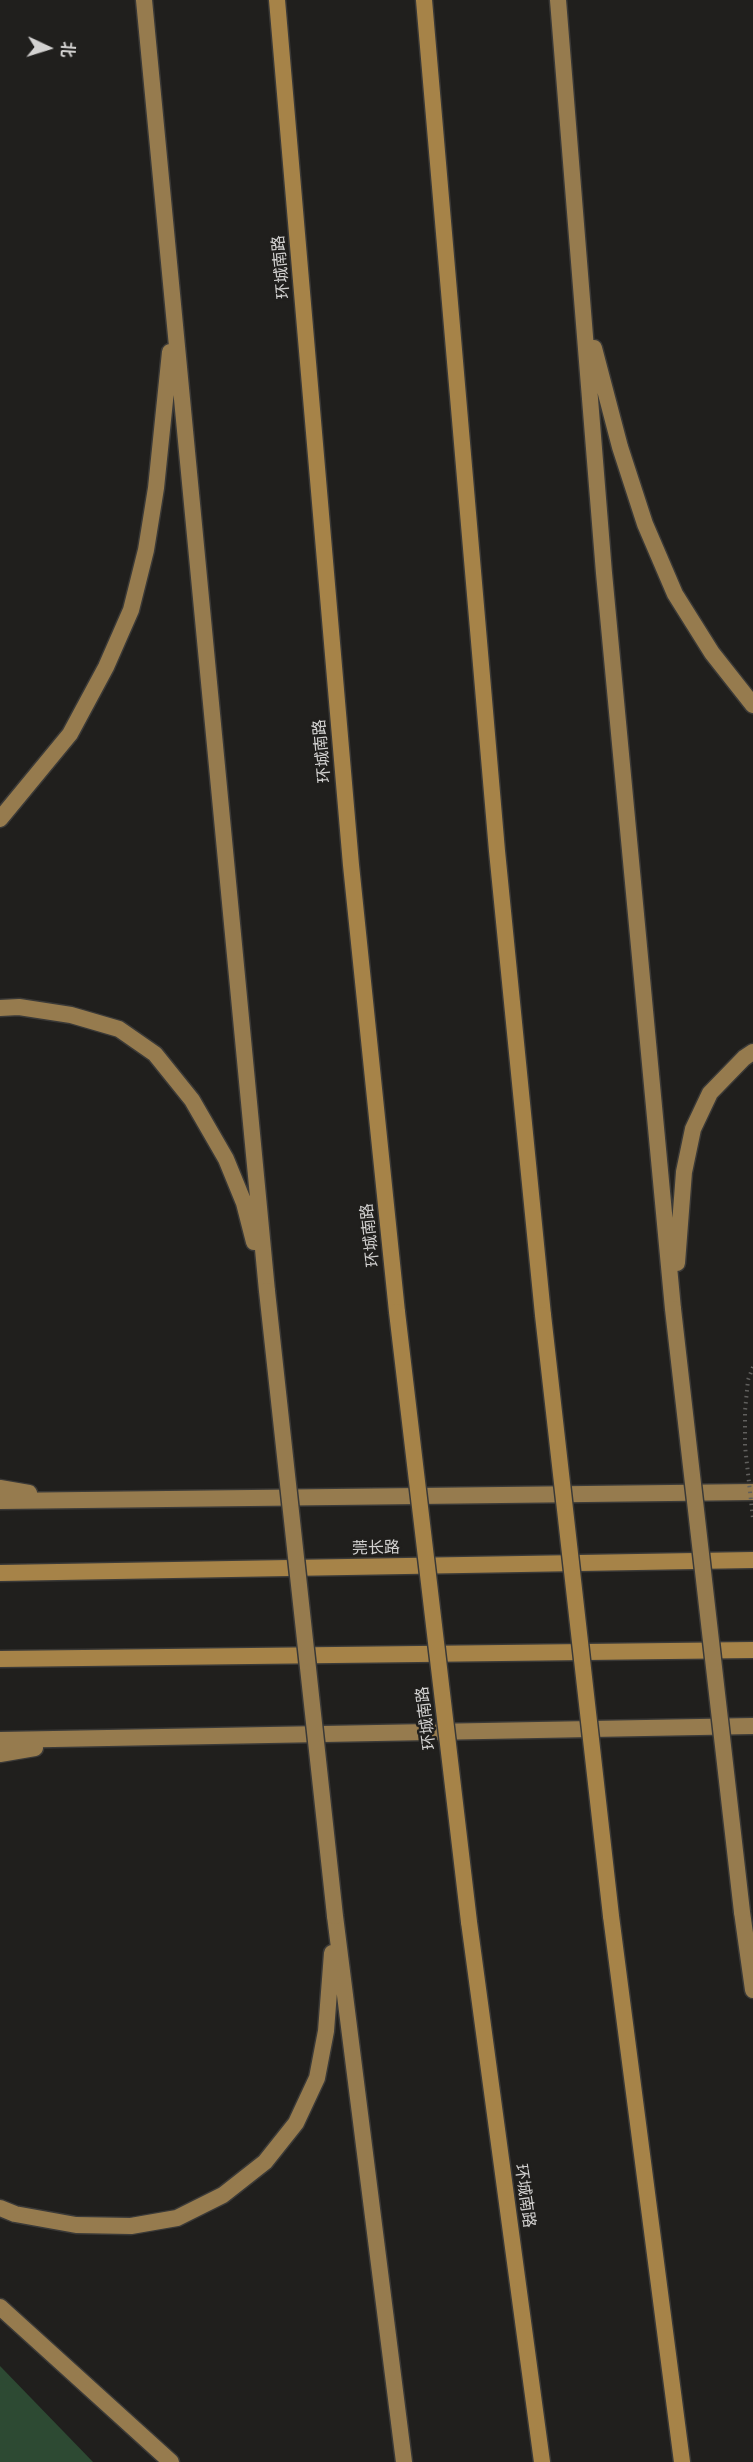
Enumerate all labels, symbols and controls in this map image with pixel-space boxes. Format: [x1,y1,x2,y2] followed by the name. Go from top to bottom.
[18,18,78,78] north arrow
[56,41,76,58] text: 北
[270,234,294,300] street label: 环城南路
[311,718,335,784] street label: 环城南路
[358,1202,384,1268] street label: 环城南路
[352,1539,400,1559] street label: 莞长路
[414,1685,440,1751] street label: 环城南路
[510,2163,538,2229] street label: 环城南路

